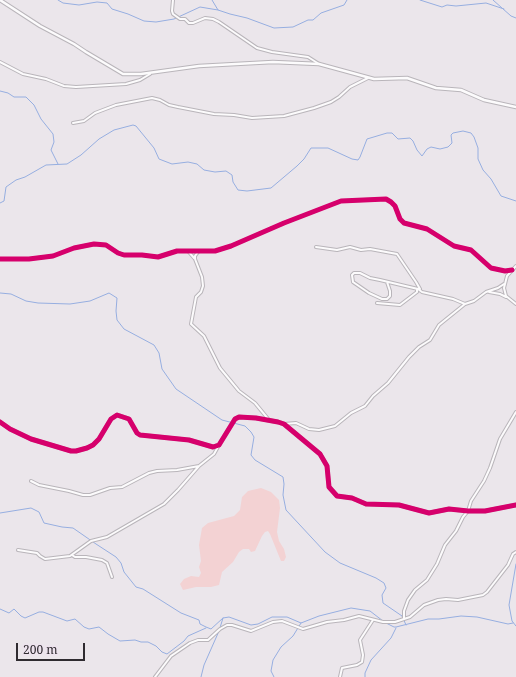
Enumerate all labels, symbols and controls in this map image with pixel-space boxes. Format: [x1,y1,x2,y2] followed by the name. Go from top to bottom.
[18,635,87,661] scale bar
[23,641,58,658] text: 200 m

